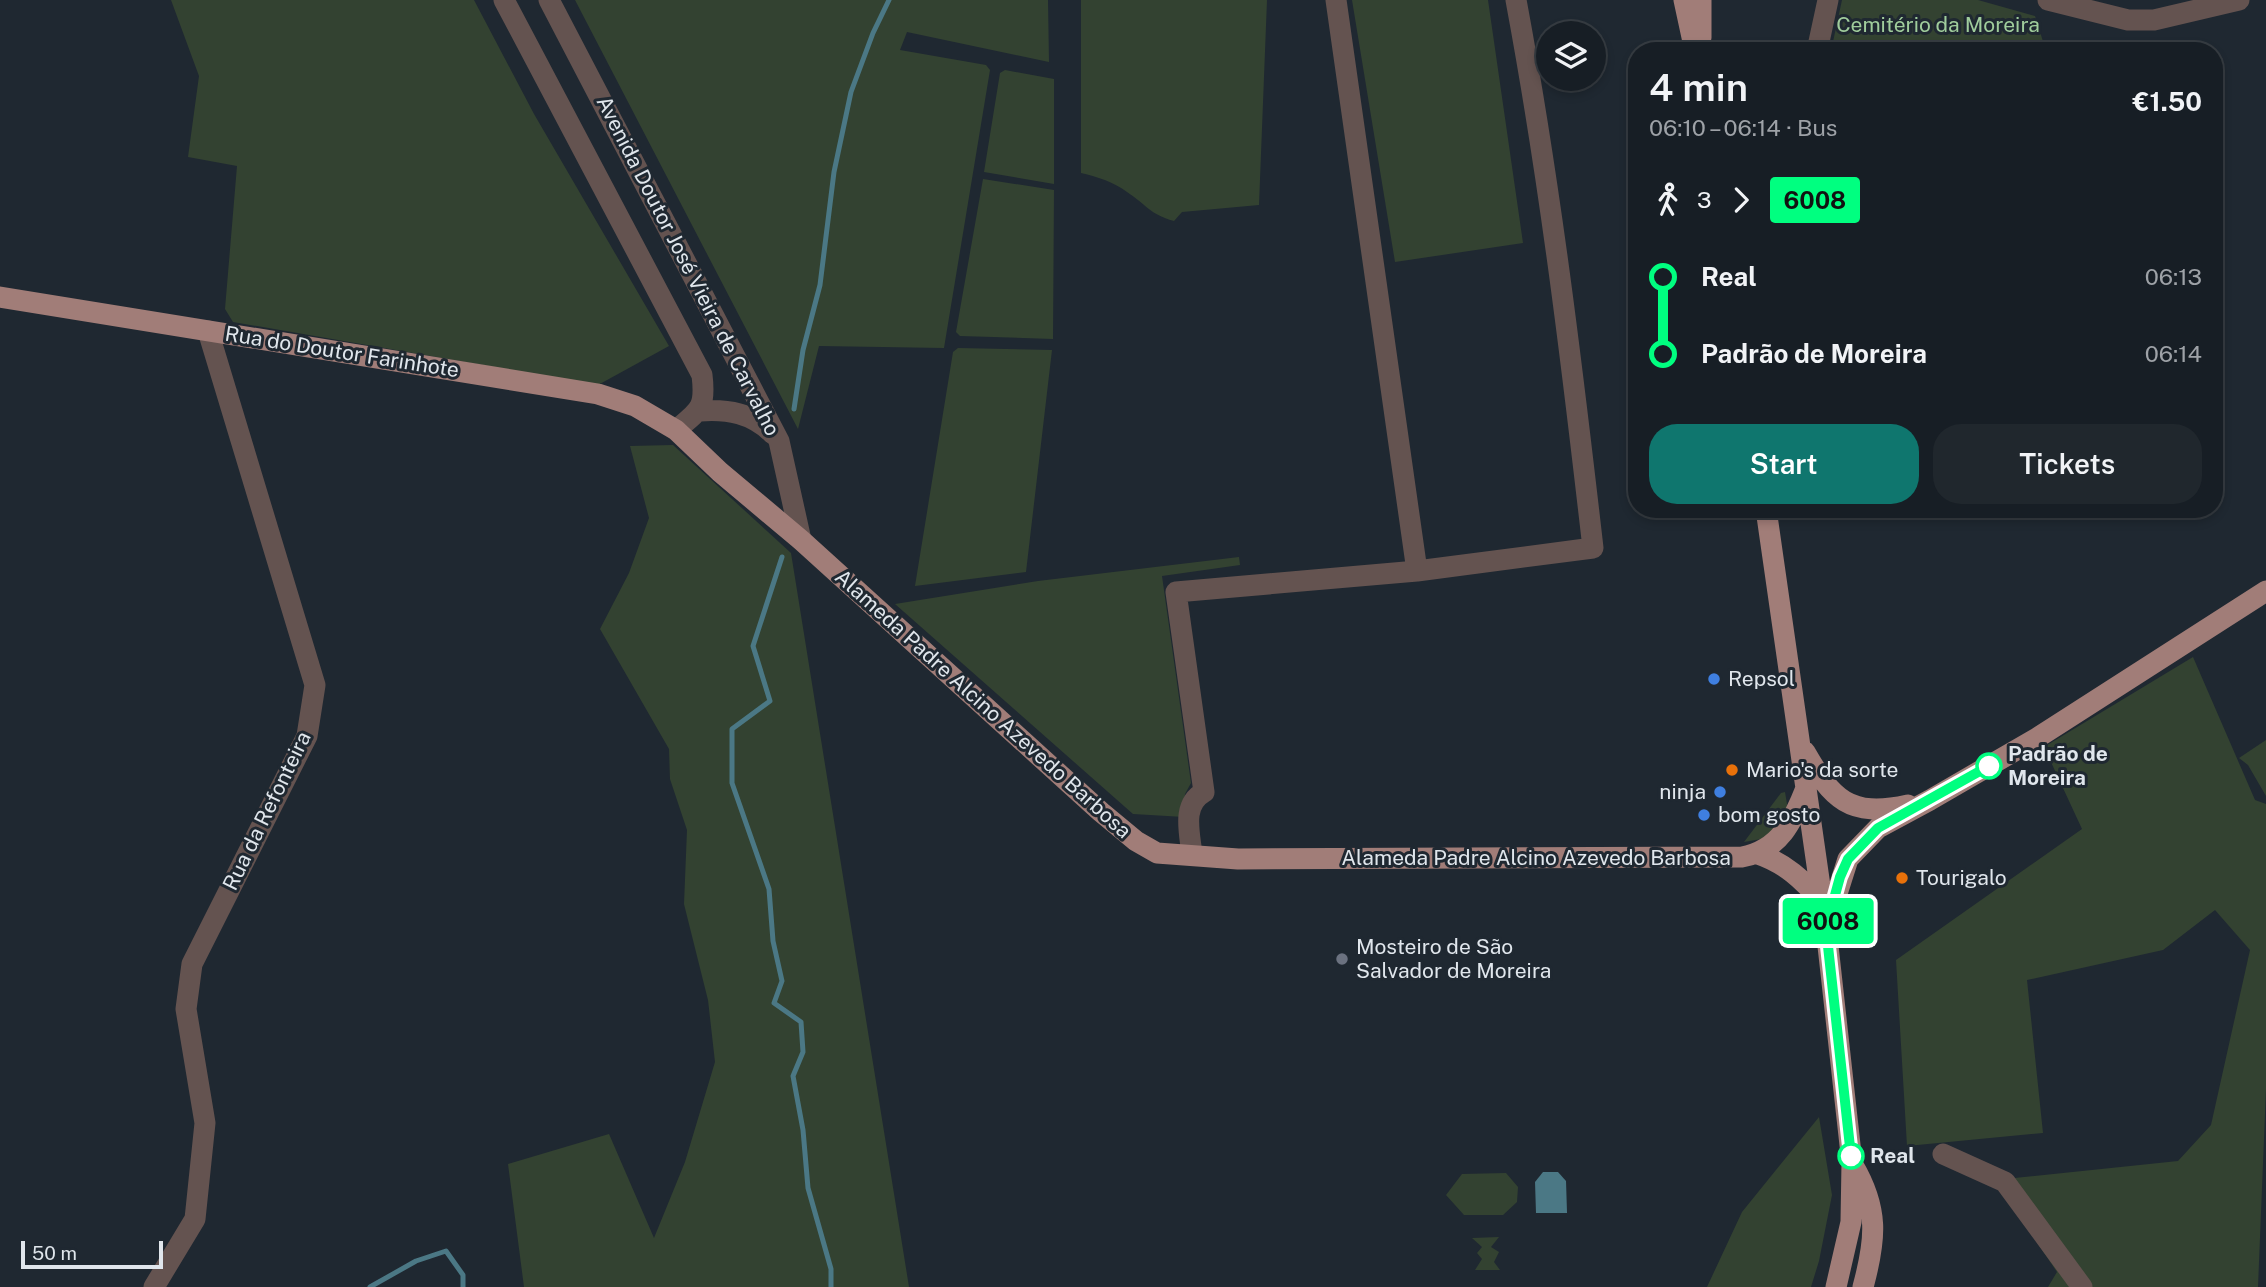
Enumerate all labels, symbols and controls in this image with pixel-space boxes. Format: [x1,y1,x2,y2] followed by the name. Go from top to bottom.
[1836,12,2040,37] park label: Cemitério da Moreira
[1536,21,1606,91] map controls
[1536,21,1606,91] button: layers
[1649,65,1748,110] text: 4 min
[2133,86,2202,117] text: €1.50
[592,92,785,440] street label: Avenida Doutor José Vieira de Carvalho
[1649,114,1837,141] text: 06:10 – 06:14 · Bus
[1649,181,1687,219] icon: walk
[1722,181,1760,219] icon: forward
[1697,186,1712,213] text: 3
[1784,186,1846,214] text: 6008
[1701,261,1757,292] text: Real
[2145,263,2202,290] text: 06:13
[223,321,461,382] street label: Rua do Doutor Farinhote
[1701,338,1927,369] text: Padrão de Moreira
[2145,340,2202,367] text: 06:14
[1649,424,1919,504] button: Start
[1933,424,2202,504] button: Tickets
[830,564,1136,843] street label: Alameda Padre Alcino Azevedo Barbosa
[1728,666,1795,691] place label: Repsol
[1706,671,1722,687] marker: Repsol
[217,727,316,894] street label: Rua da Refonteira
[2008,741,2108,790] place label: Padrão de Moreira
[1976,753,2002,779] marker: Padrão de Moreira
[1746,757,1898,782] place label: Mario's da sorte
[1724,762,1740,778] marker: Mario's da sorte
[1659,779,1706,804] place label: ninja
[1712,784,1728,800] marker: ninja
[1718,802,1820,827] place label: bom gosto
[1696,807,1712,823] marker: bom gosto
[1341,845,1731,870] street label: Alameda Padre Alcino Azevedo Barbosa
[1916,865,2007,890] place label: Tourigalo
[1894,870,1910,886] marker: Tourigalo
[1779,898,1877,944] line badge: 6008
[1797,907,1859,935] text: 6008
[1356,934,1551,983] place label: Mosteiro de São Salvador de Moreira
[1334,951,1350,967] marker: Mosteiro de São Salvador de Moreira
[1838,1143,1864,1169] marker: Real
[1870,1143,1915,1168] place label: Real
[21,1238,163,1270] scale bar
[32,1242,77,1264] text: 50 m

